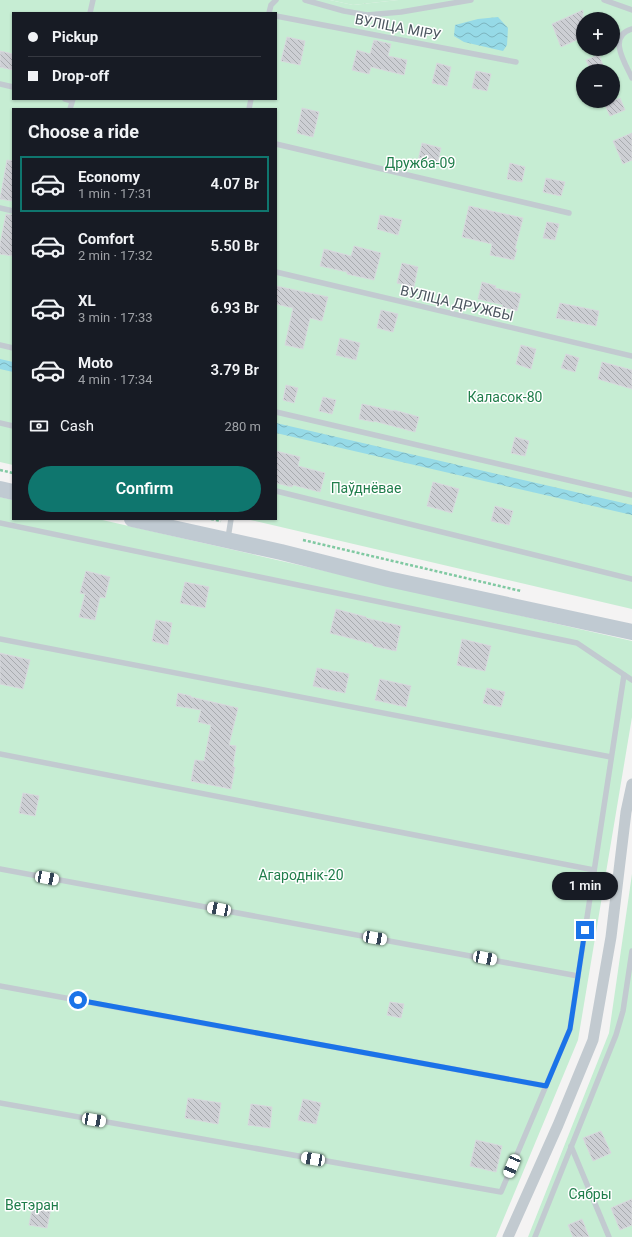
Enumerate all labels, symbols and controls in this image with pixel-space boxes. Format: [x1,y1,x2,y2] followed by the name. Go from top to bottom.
[354,11,443,43] street label: ВУЛІЦА МІРУ
[576,12,620,108] map controls
[576,12,620,56] button: +
[52,28,98,46] text: Pickup
[576,64,620,108] button: −
[52,67,109,85] text: Drop-off
[28,121,139,142] text: Choose a ride
[385,155,455,171] park label: Дружба-09
[30,166,66,202] icon: car
[78,168,140,186] text: Economy
[210,175,259,193] text: 4.07 Br
[78,186,153,201] text: 1 min · 17:31
[30,228,66,264] icon: car
[78,230,134,248] text: Comfort
[210,237,259,255] text: 5.50 Br
[78,248,153,263] text: 2 min · 17:32
[399,282,515,324] street label: ВУЛІЦА ДРУЖБЫ
[30,290,66,326] icon: car
[78,292,96,310] text: XL
[210,299,259,317] text: 6.93 Br
[78,310,153,325] text: 3 min · 17:33
[30,352,66,388] icon: car
[78,354,113,372] text: Moto
[210,361,259,379] text: 3.79 Br
[78,372,153,387] text: 4 min · 17:34
[468,389,543,405] park label: Каласок-80
[28,415,50,437] icon: cash
[60,417,94,435] text: Cash
[224,419,261,434] text: 280 m
[28,466,261,512] button: Confirm
[331,480,401,496] park label: Паўднёвае
[258,867,344,883] park label: Агароднік-20
[34,870,60,886] car
[552,872,618,900] callout: 1 min
[569,878,601,893] text: 1 min
[206,901,232,917] car
[576,921,594,939] route end
[362,930,388,946] car
[472,950,498,966] car
[69,991,87,1009] route start
[81,1112,107,1128] car
[300,1151,326,1167] car
[502,1153,522,1179] car
[568,1186,612,1202] park label: Сябры
[5,1197,59,1213] park label: Ветэран

